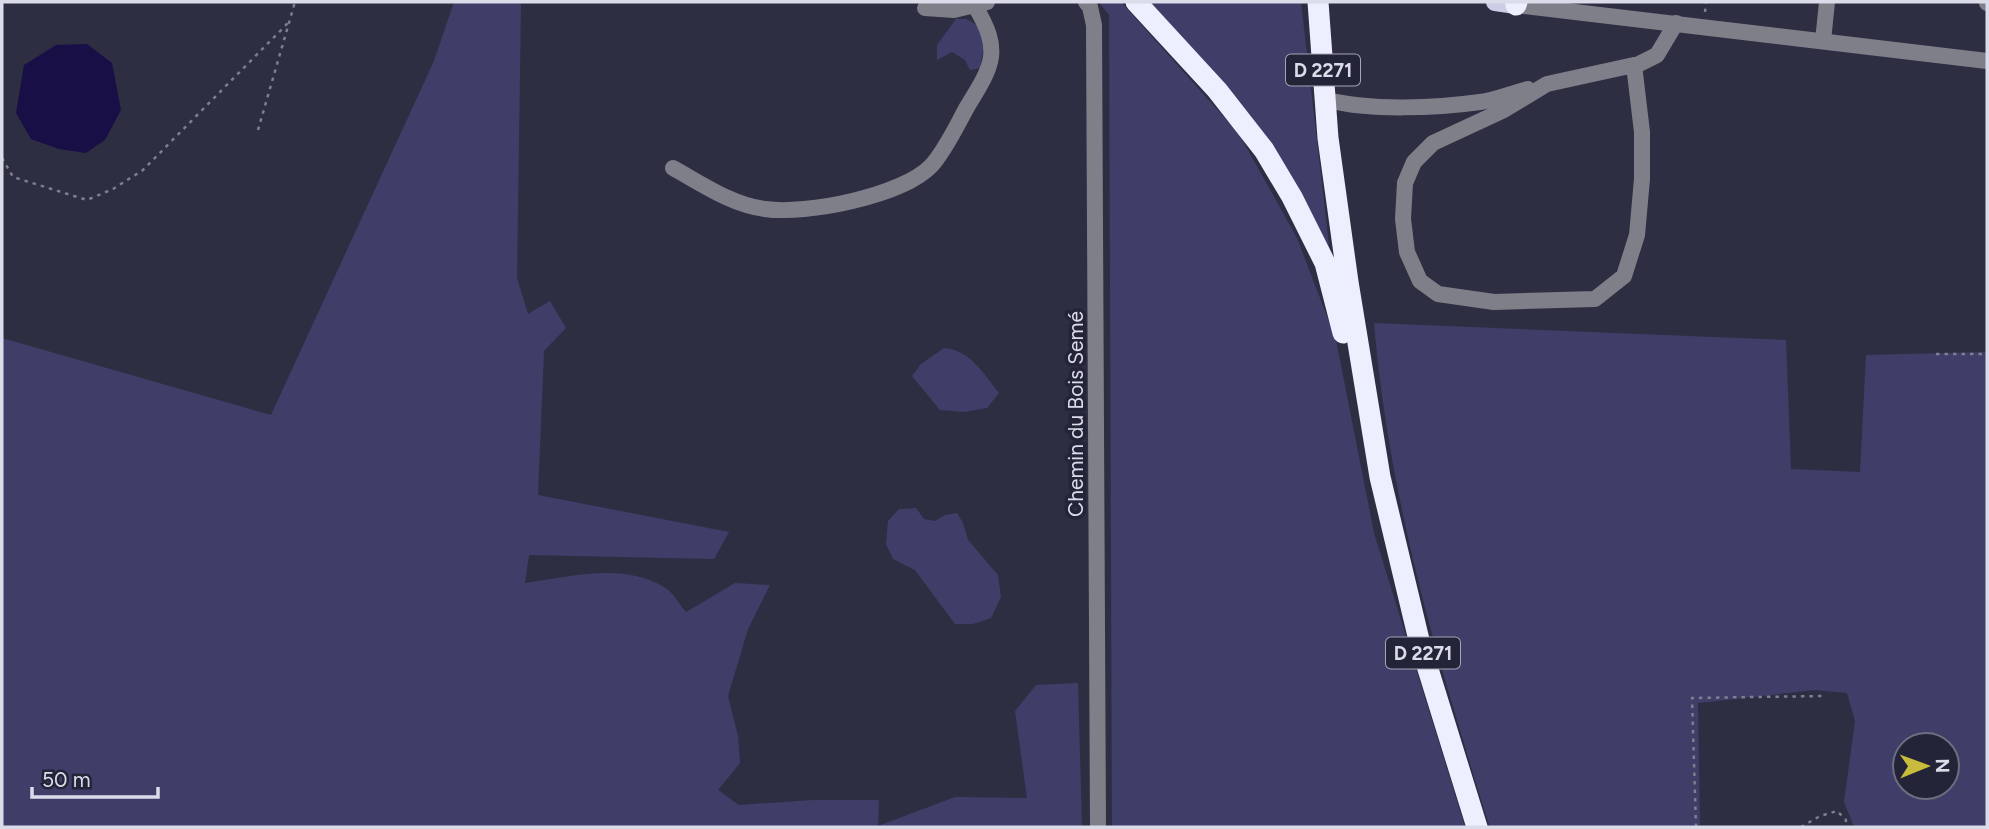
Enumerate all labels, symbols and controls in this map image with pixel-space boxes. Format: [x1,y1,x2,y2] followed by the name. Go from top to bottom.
[1286,54,1360,86] road number: D 2271
[1063,311,1088,517] street label: Chemin du Bois Semé
[1386,638,1460,668] road number: D 2271
[1891,731,1961,801] north arrow
[32,756,158,800] scale bar
[1931,758,1954,773] text: N
[42,767,91,792] text: 50 m

